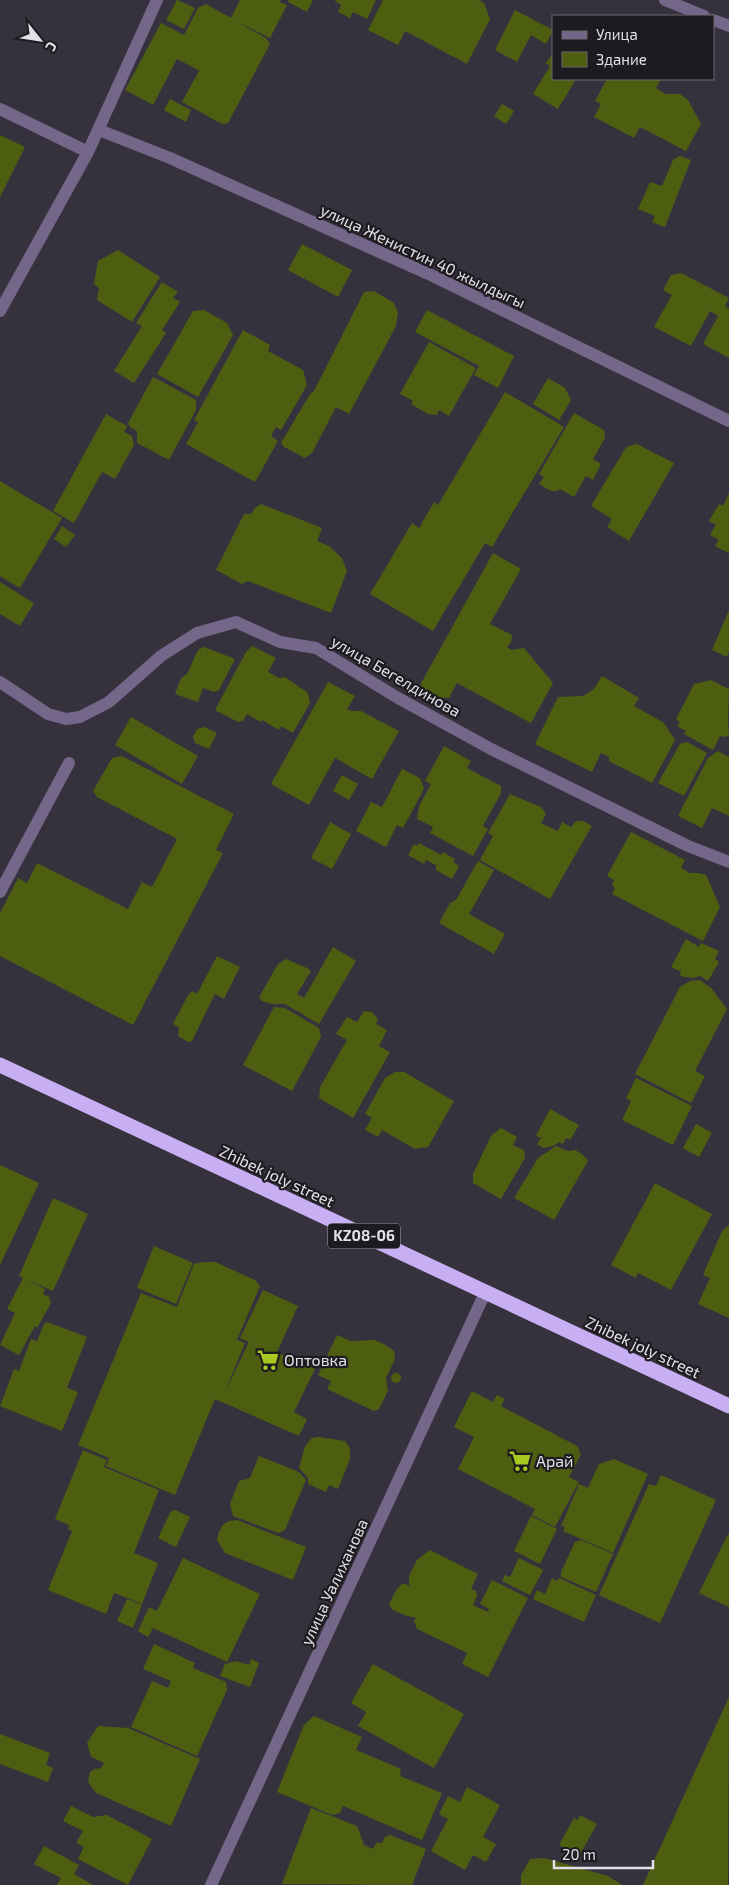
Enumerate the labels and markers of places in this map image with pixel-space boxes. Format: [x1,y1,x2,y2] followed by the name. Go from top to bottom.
[255,1347,281,1373] supermarket icon: Оптовка
[284,1350,347,1369] place label: Оптовка
[507,1448,533,1474] supermarket icon: Арай
[536,1451,574,1470] place label: Арай

